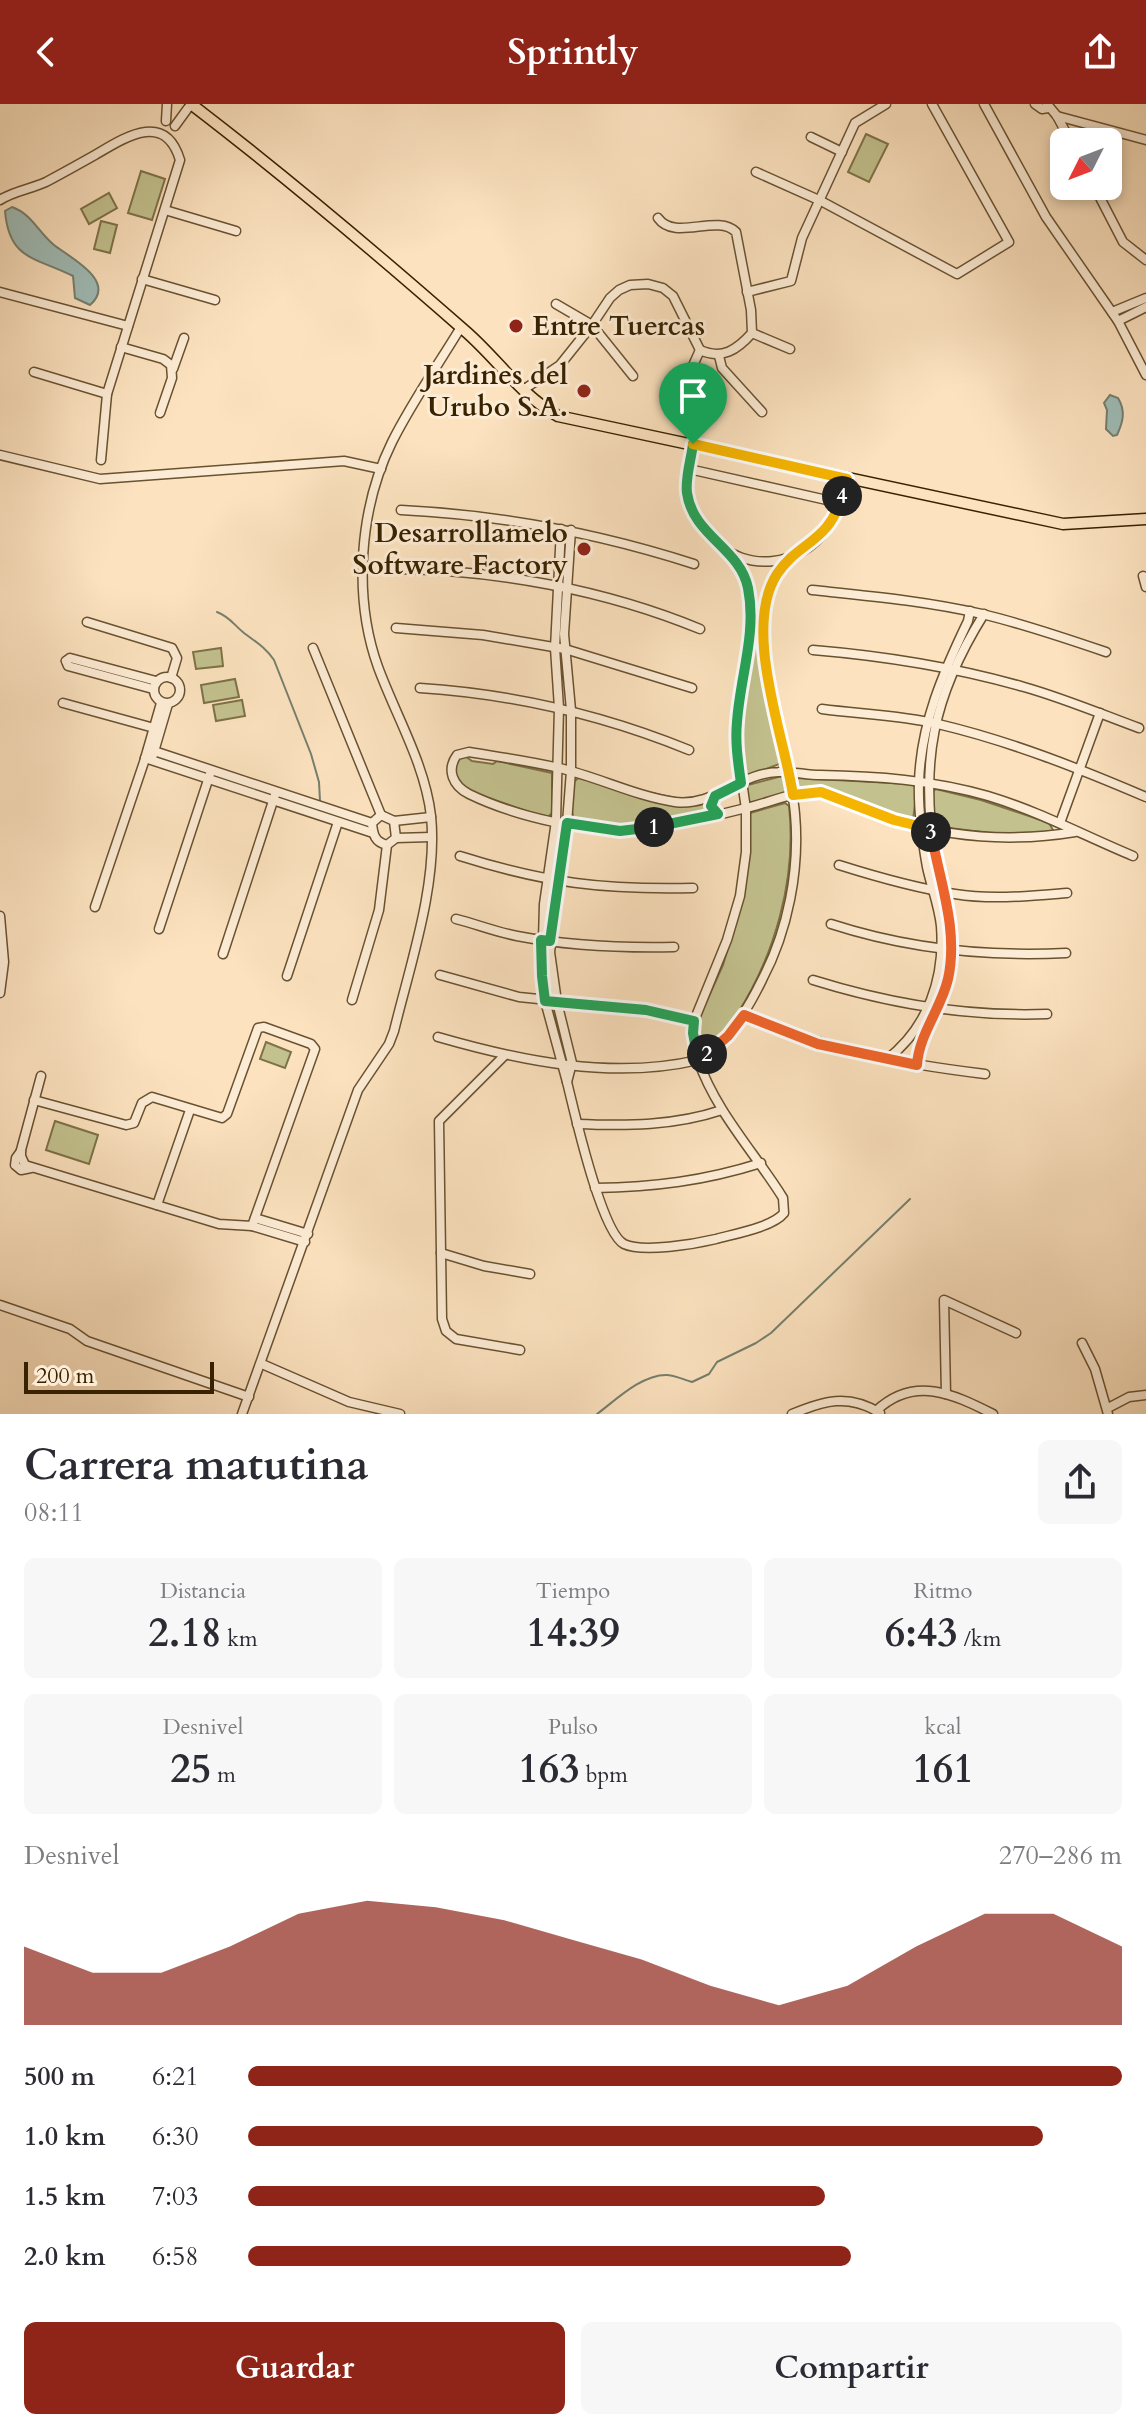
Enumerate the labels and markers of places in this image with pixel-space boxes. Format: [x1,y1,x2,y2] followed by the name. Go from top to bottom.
[532,307,705,345] place label: Entre Tuercas
[507,317,525,335] marker: Entre Tuercas
[419,356,568,426] place label: Jardines del Urubo S.A.
[659,362,727,444] pin
[575,382,593,400] marker: Jardines del Urubo S.A.
[822,476,862,516] pin: 4
[353,514,568,584] place label: Desarrollamelo Software Factory
[575,540,593,558] marker: Desarrollamelo Software Factory
[634,807,674,847] pin: 1
[911,812,951,852] pin: 3
[687,1034,727,1074] pin: 2

